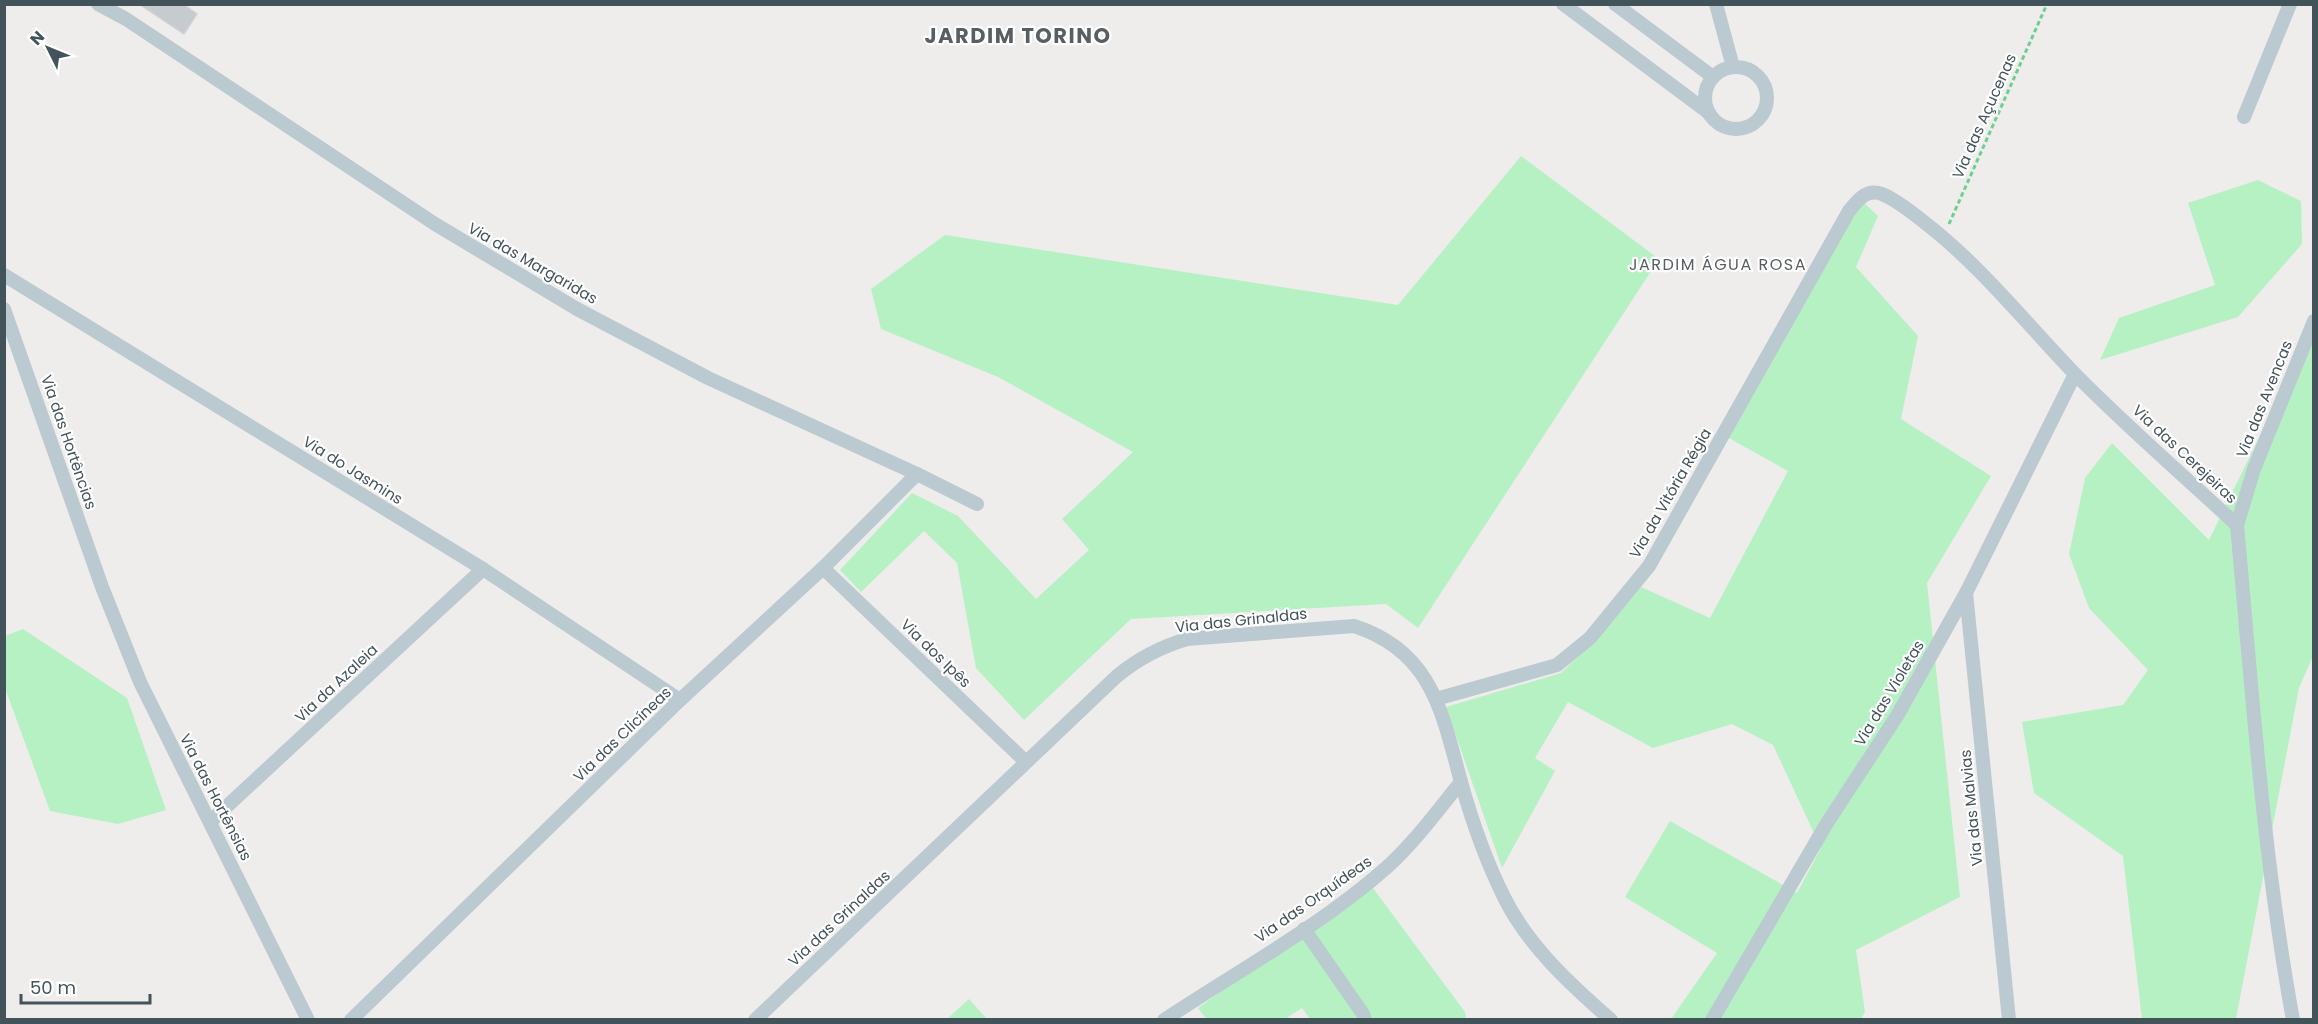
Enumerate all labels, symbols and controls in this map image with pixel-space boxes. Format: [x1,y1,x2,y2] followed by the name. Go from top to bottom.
[18,18,78,78] north arrow
[924,21,1112,50] district label: JARDIM TORINO
[25,26,50,50] text: N
[1947,50,2021,182] street label: Via das Açucenas
[464,217,602,309] street label: Via das Margaridas
[1629,253,1807,276] district label: JARDIM ÁGUA ROSA
[2231,337,2297,461] street label: Via das Avencas
[36,372,102,512] street label: Via das Hortências
[2128,400,2242,508] street label: Via das Cerejeiras
[1624,424,1716,562] street label: Via da Vitória Régia
[299,431,407,509] street label: Via do Jasmins
[1174,603,1308,637] street label: Via das Grinaldas
[896,614,976,692] street label: Via dos Ipês
[1849,636,1929,750] street label: Via das Violetas
[290,639,382,727] street label: Via da Azaleia
[568,682,676,786] street label: Via das Clicíneas
[175,730,257,864] street label: Via das Hortênsias
[1954,749,1988,867] street label: Via das Malvias
[1250,851,1376,947] street label: Via das Orquídeas
[783,865,895,971] street label: Via das Grinaldas
[21,967,150,1005] scale bar
[30,975,76,1000] text: 50 m

